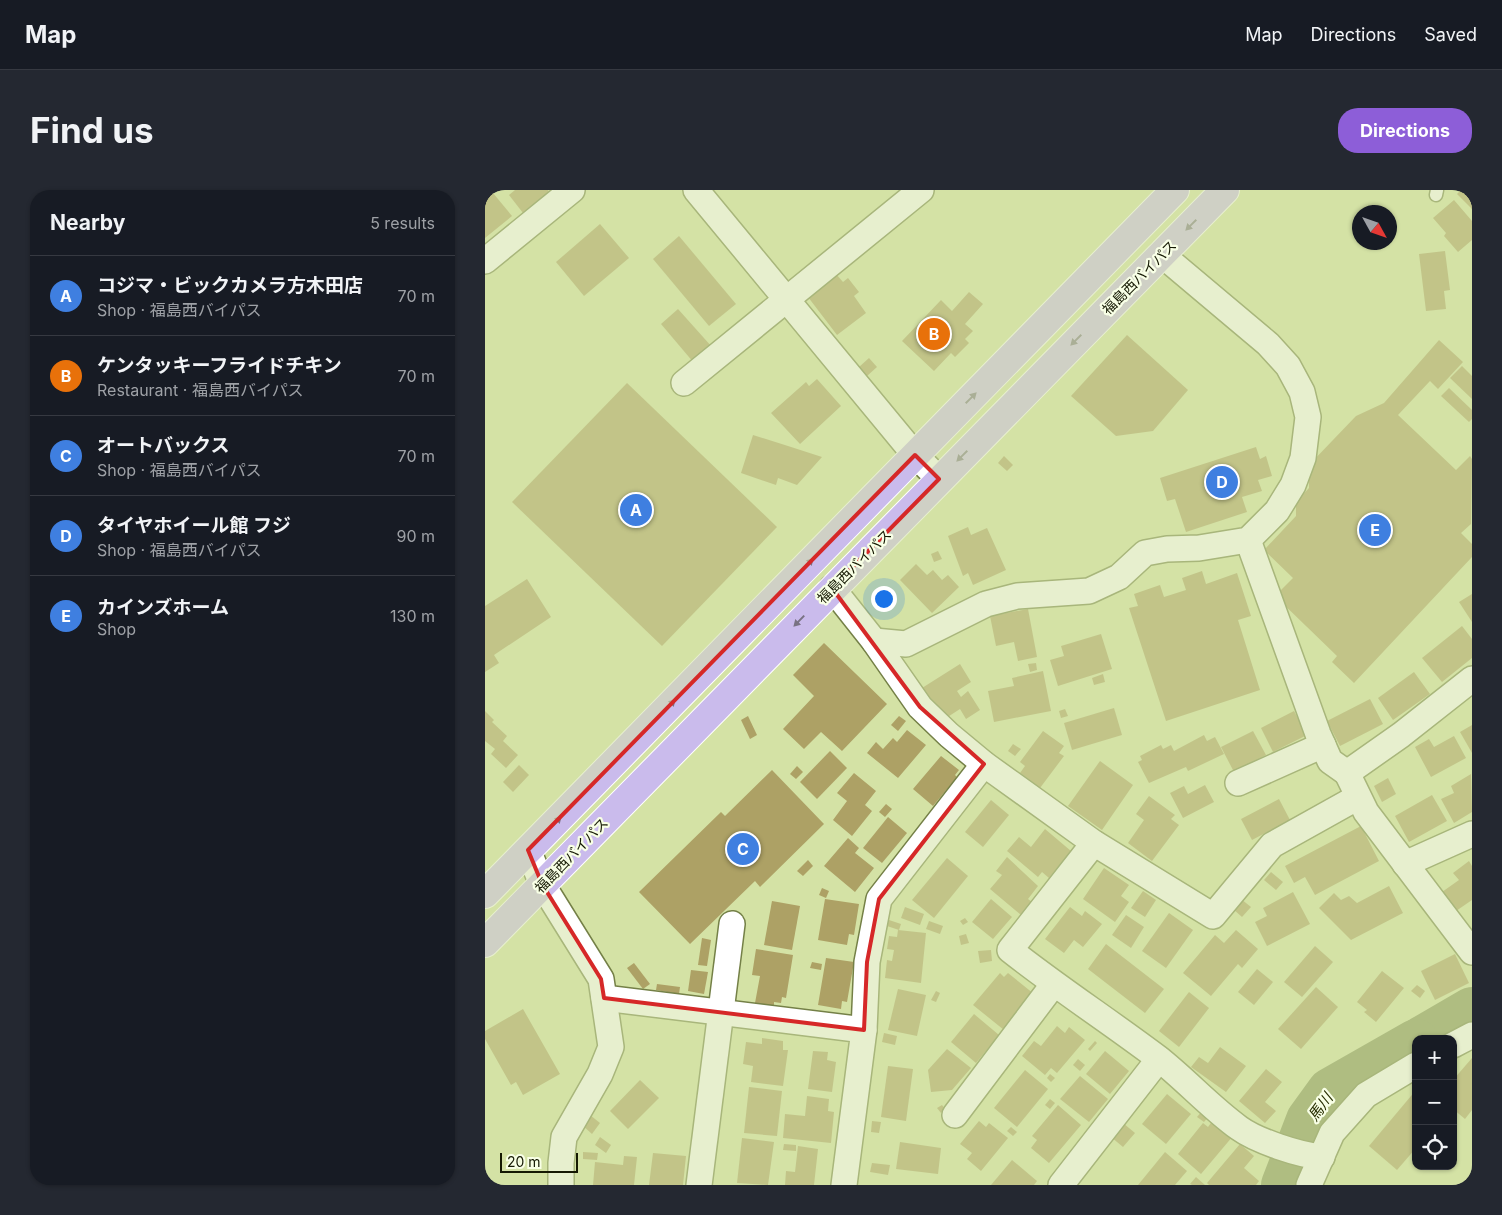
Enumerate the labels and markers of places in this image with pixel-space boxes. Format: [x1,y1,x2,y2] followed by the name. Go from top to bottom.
[918,315,950,353] pin: B
[1206,463,1238,501] pin: D
[620,491,652,529] pin: A
[1359,511,1391,549] pin: E
[727,830,759,868] pin: C

